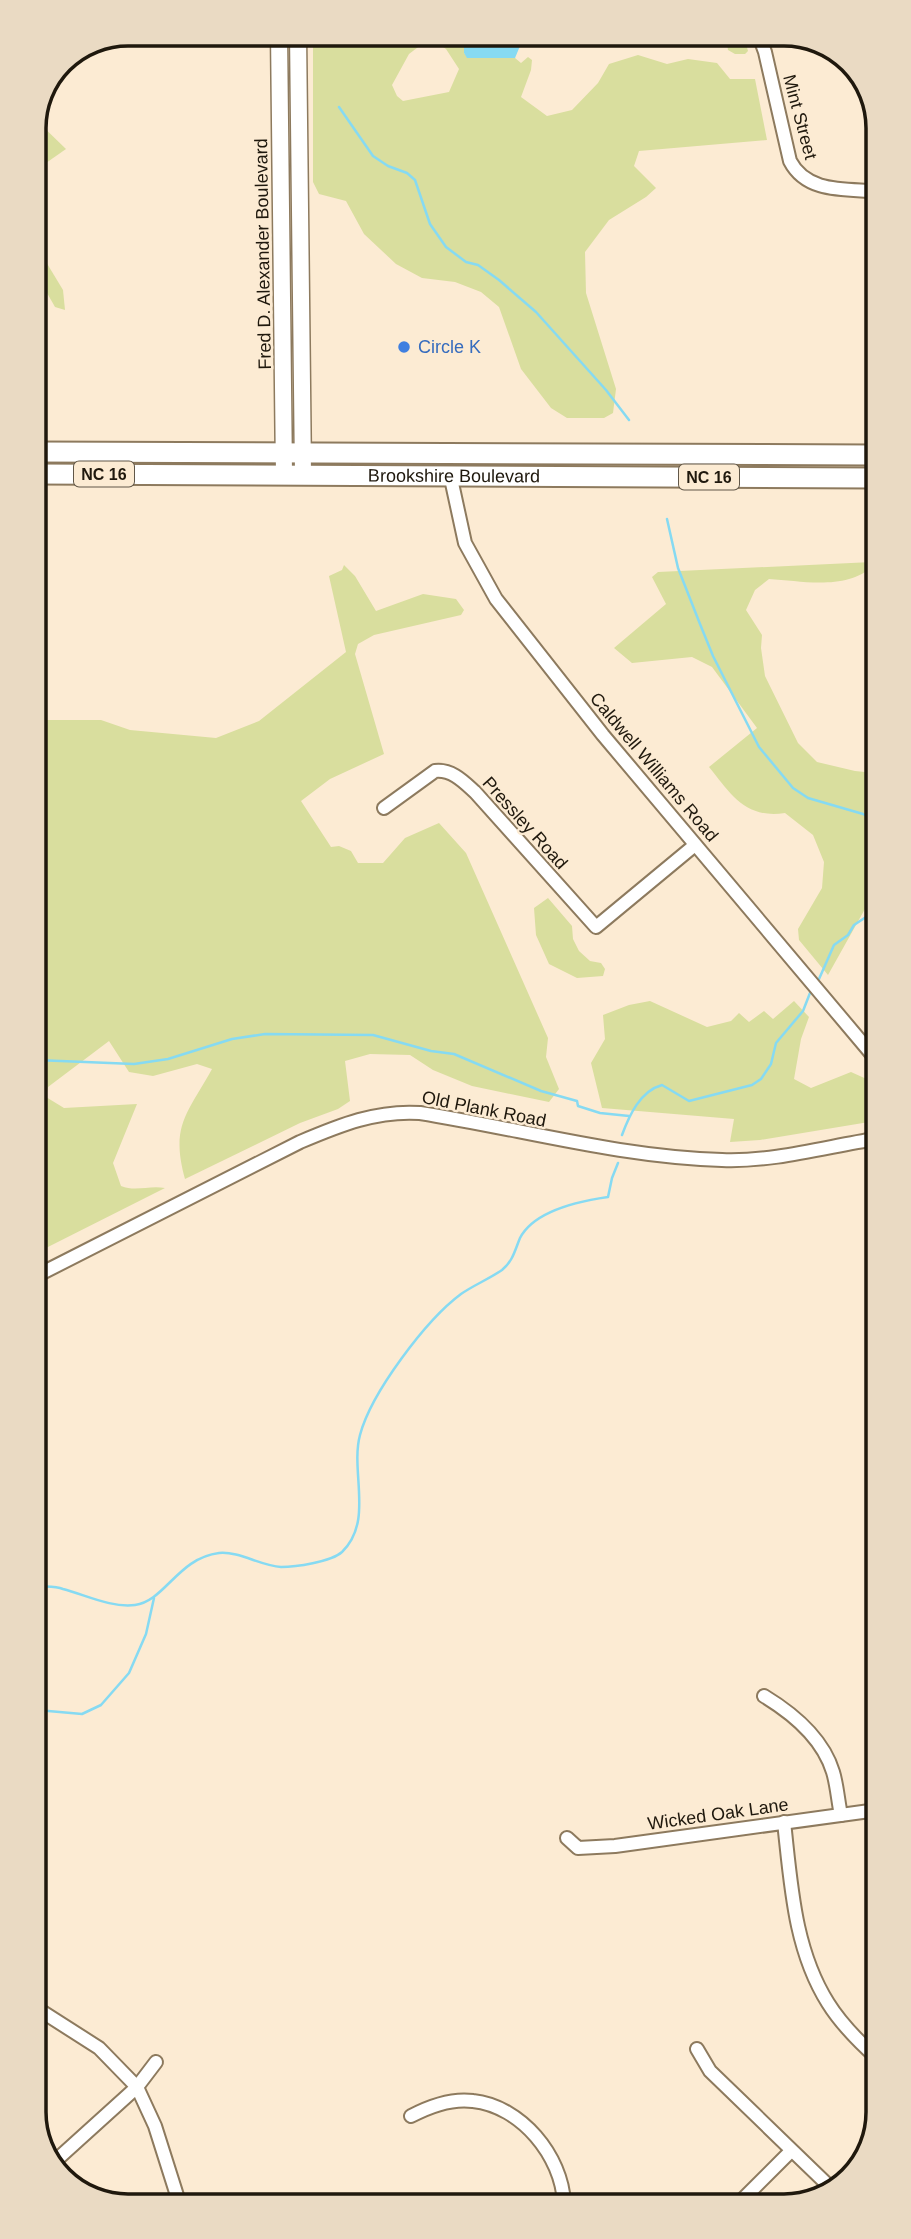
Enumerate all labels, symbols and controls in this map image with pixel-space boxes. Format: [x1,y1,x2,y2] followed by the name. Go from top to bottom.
[779,72,821,162] street label: Mint Street
[251,138,275,370] street label: Fred D. Alexander Boulevard
[418,337,481,357] place label: Circle K
[396,339,412,355] marker: Circle K
[74,461,134,486] road number: NC 16
[679,464,739,490] road number: NC 16
[368,466,540,486] street label: Brookshire Boulevard
[586,689,722,845] street label: Caldwell Williams Road
[478,773,572,873] street label: Pressley Road
[420,1087,548,1131] street label: Old Plank Road
[646,1794,790,1834] street label: Wicked Oak Lane

